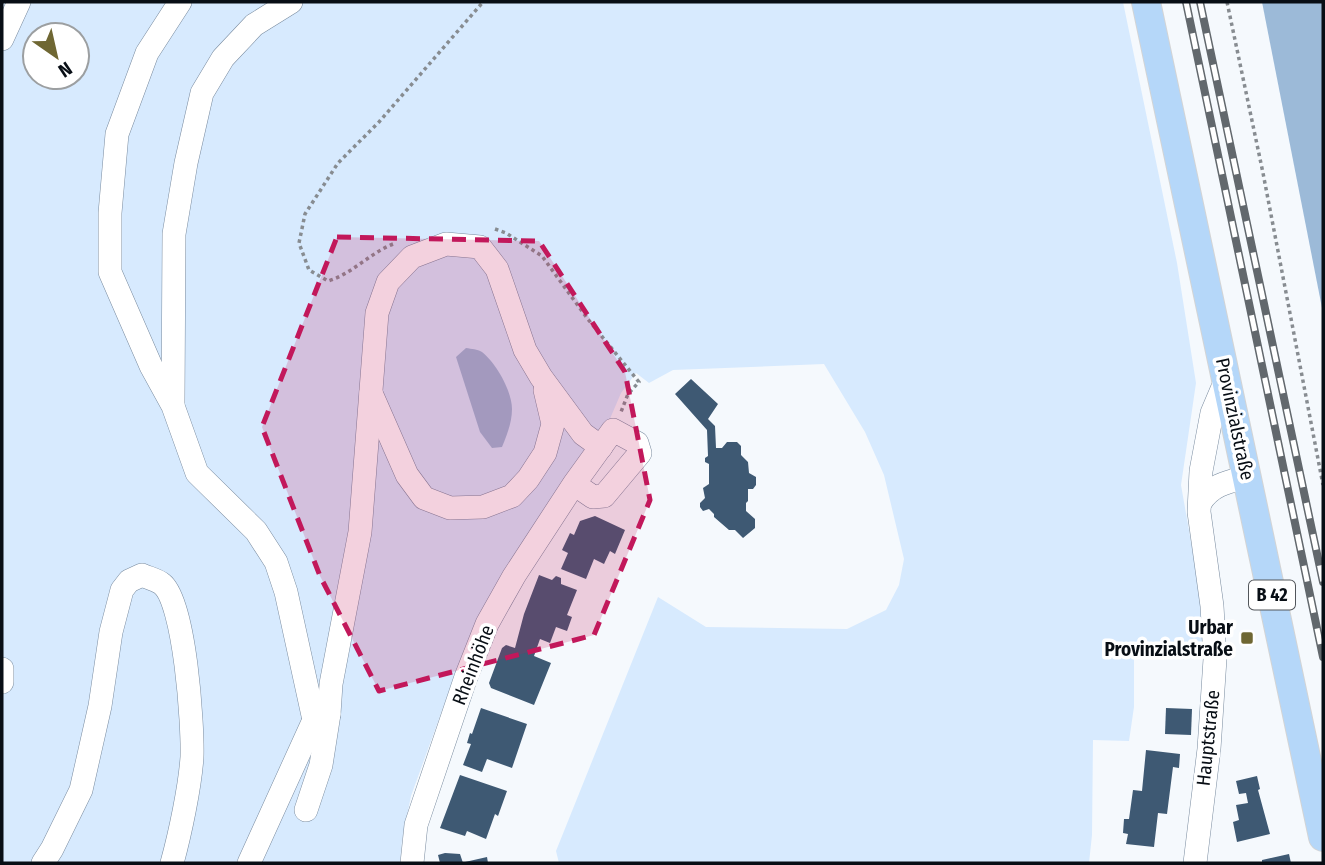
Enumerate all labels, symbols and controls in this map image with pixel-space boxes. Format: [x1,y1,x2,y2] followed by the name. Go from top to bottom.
[21,21,91,91] north arrow
[54,57,76,82] text: N
[1211,356,1259,482] street label: Provinzialstraße
[1249,580,1295,610] road number: B 42
[1105,616,1234,661] place label: Urbar Provinzialstraße
[447,622,499,708] street label: Rheinhöhe
[1239,630,1255,646] marker: Urbar Provinzialstraße
[1192,689,1224,787] street label: Hauptstraße

